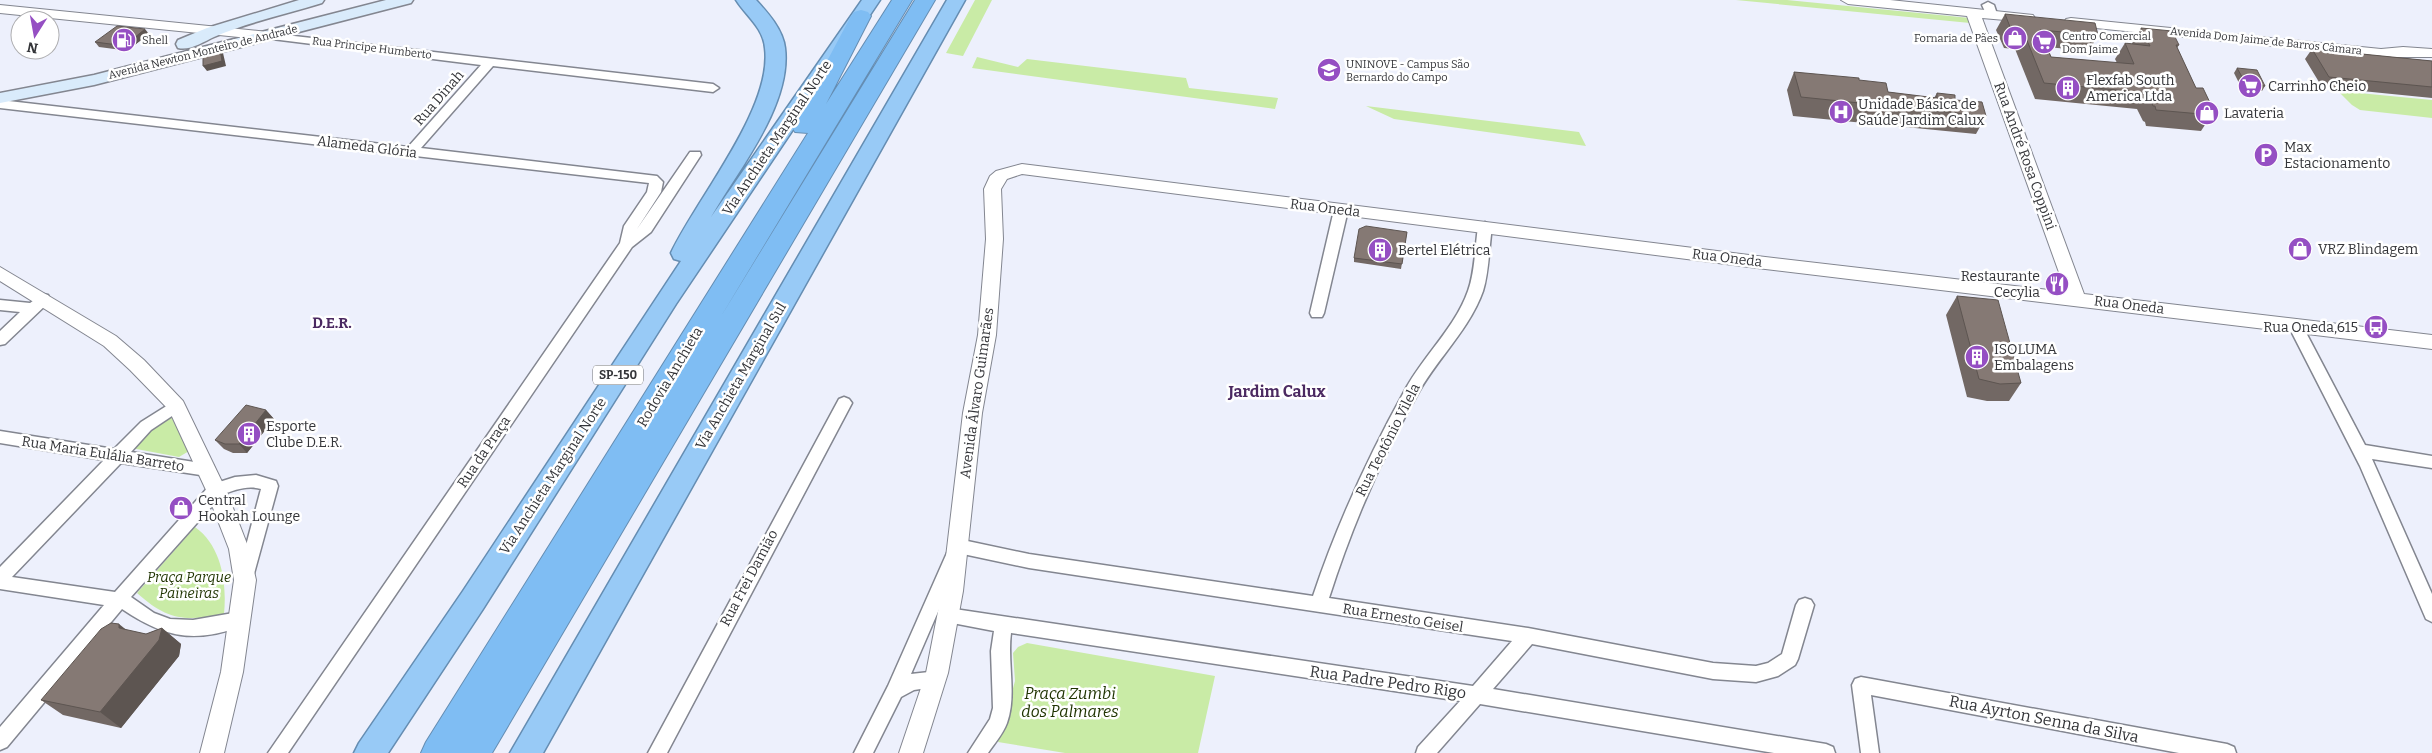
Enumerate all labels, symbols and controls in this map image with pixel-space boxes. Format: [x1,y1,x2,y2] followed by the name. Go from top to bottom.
[10,10,60,60] north arrow
[107,22,299,82] street label: Avenida Newton Monteiro de Andrade
[2170,24,2362,58] street label: Avenida Dom Jaime de Barros Câmara
[2002,25,2028,51] shop icon: Fornaria de Pães
[111,27,137,53] fuel station icon: Shell
[2031,29,2057,55] supermarket icon: Centro Comercial Dom Jaime
[2062,30,2151,56] place label: Centro Comercial Dom Jaime
[1914,32,1998,45] place label: Fornaria de Pães
[142,34,168,47] place label: Shell
[311,34,433,62] street label: Rua Principe Humberto
[26,38,40,57] text: N
[719,57,835,219] street label: Via Anchieta Marginal Norte
[1316,57,1342,83] school or university icon: UNINOVE - Campus São Bernardo do Campo
[1346,58,1470,84] place label: UNINOVE - Campus São Bernardo do Campo
[410,67,468,129] street label: Rua Dinah
[2086,72,2175,105] place label: Flexfab South America Ltda
[2237,73,2263,99] supermarket icon: Carrinho Cheio
[2055,75,2081,101] building icon: Flexfab South America Ltda
[2268,78,2366,95] place label: Carrinho Cheio
[1990,80,2060,232] street label: Rua André Rosa Coppini
[1858,96,1985,129] place label: Unidade Básica de Saúde Jardim Calux
[1828,99,1854,125] hospital icon: Unidade Básica de Saúde Jardim Calux
[2194,100,2220,126] shop icon: Lavateria
[2224,105,2284,122] place label: Lavateria
[316,132,418,162] street label: Alameda Glória
[2284,139,2390,172] place label: Max Estacionamento
[2253,142,2279,168] parking icon: Max Estacionamento
[1289,195,1361,221] street label: Rua Oneda
[2287,236,2313,262] shop icon: VRZ Blindagem
[1367,237,1393,263] building icon: Bertel Elétrica
[2318,241,2419,258] place label: VRZ Blindagem
[1398,242,1491,259] place label: Bertel Elétrica
[1691,245,1763,271] street label: Rua Oneda
[1961,268,2040,301] place label: Restaurante Cecylia
[2044,271,2070,297] restaurant icon: Restaurante Cecylia
[2093,292,2165,318] street label: Rua Oneda
[692,300,790,452] street label: Via Anchieta Marginal Sul
[956,306,997,480] street label: Avenida Álvaro Guimarães
[312,314,352,332] district label: D.E.R.
[2363,314,2389,340] bus stop icon: Rua Oneda,615
[2263,319,2358,336] place label: Rua Oneda,615
[634,324,707,430] street label: Rodovia Anchieta
[1994,341,2074,374] place label: ISOLUMA Embalagens
[1964,344,1990,370] building icon: ISOLUMA Embalagens
[593,366,643,384] road number: SP-150
[1352,380,1424,499] street label: Rua Teotônio Vilela
[1227,382,1326,401] district label: Jardim Calux
[496,394,610,558] street label: Via Anchieta Marginal Norte
[454,413,514,491] street label: Rua da Praça
[266,418,342,451] place label: Esporte Clube D.E.R.
[236,421,262,447] building icon: Esporte Clube D.E.R.
[20,433,186,475] street label: Rua Maria Eulália Barreto
[198,492,300,525] place label: Central Hookah Lounge
[168,495,194,521] shop icon: Central Hookah Lounge
[716,527,782,629] street label: Rua Frei Damião
[147,569,231,602] park label: Praça Parque Paineiras
[1341,600,1465,636] street label: Rua Ernesto Geisel
[1309,662,1467,702] street label: Rua Padre Pedro Rigo
[1021,684,1119,721] park label: Praça Zumbi dos Palmares
[1948,691,2141,747] street label: Rua Ayrton Senna da Silva

